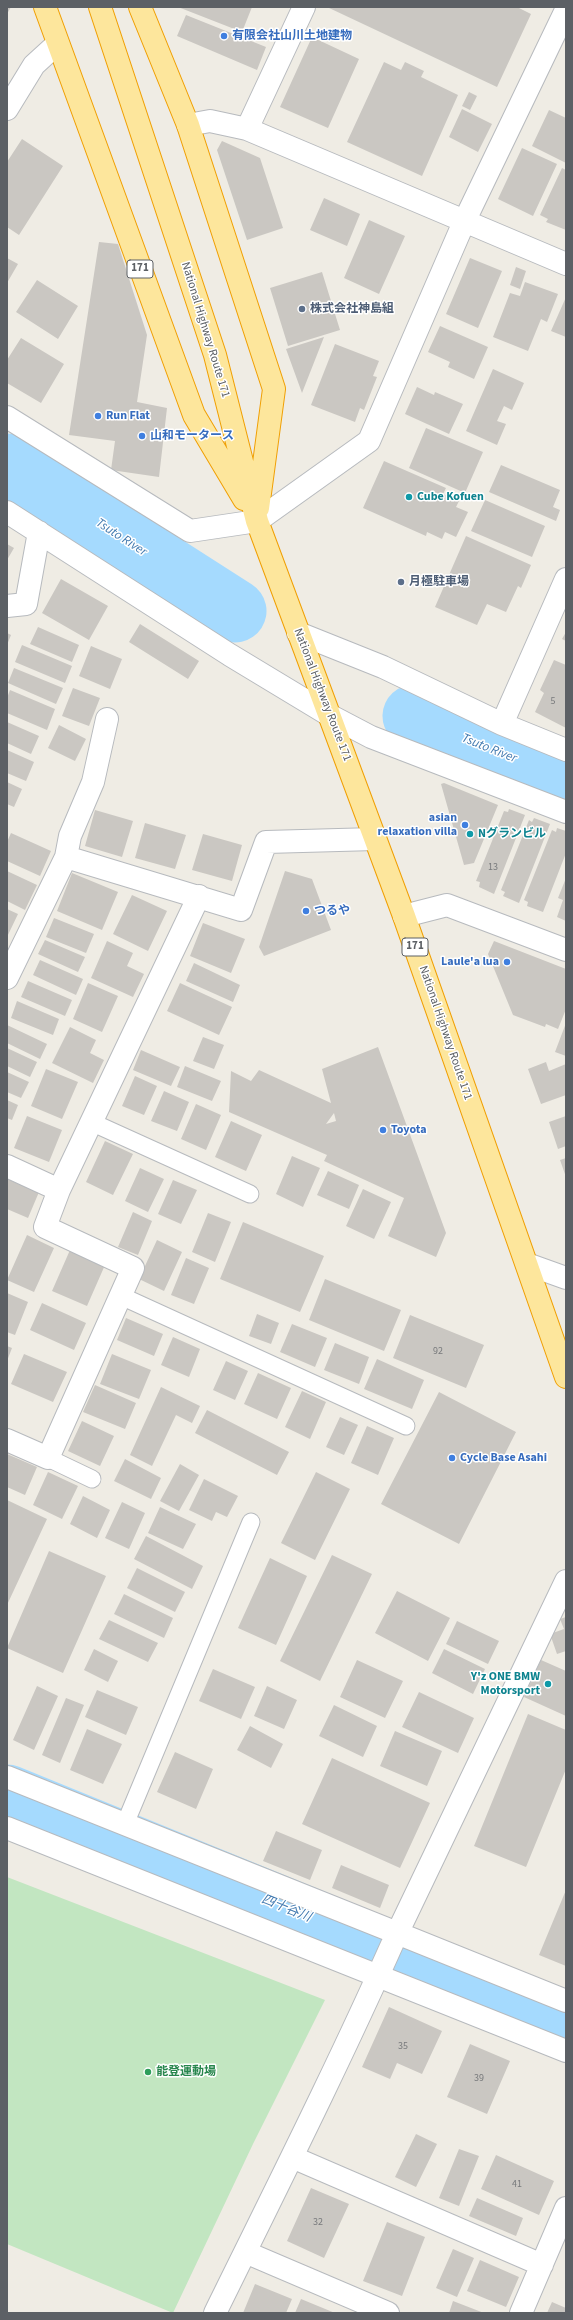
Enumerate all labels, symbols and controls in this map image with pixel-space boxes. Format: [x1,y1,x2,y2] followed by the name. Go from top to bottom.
[232,29,352,43] place label: 有限会社山川土地建物
[219,31,229,41] marker: 有限会社山川土地建物
[127,260,153,278] road number: 171
[177,260,233,400] street label: National Highway Route 171
[310,302,394,316] place label: 株式会社神島組
[297,304,307,314] marker: 株式会社神島組
[106,409,150,423] place label: Run Flat
[93,411,103,421] marker: Run Flat
[150,429,234,443] place label: 山和モータース
[137,431,147,441] marker: 山和モータース
[417,490,484,504] place label: Cube Kofuen
[404,492,414,502] marker: Cube Kofuen
[92,516,150,560] water label: Tsuto River
[409,575,469,589] place label: 月極駐車場
[396,577,406,587] marker: 月極駐車場
[290,627,354,763] street label: National Highway Route 171
[551,696,555,708] house number: 5
[459,731,519,767] water label: Tsuto River
[378,811,457,839] place label: asian relaxation villa
[460,820,470,830] marker: asian relaxation villa
[478,827,546,841] place label: Nグランビル
[465,829,475,839] marker: Nグランビル
[488,862,498,874] house number: 13
[314,904,350,918] place label: つるや
[301,906,311,916] marker: つるや
[402,938,428,956] road number: 171
[441,955,499,969] place label: Laule'a lua
[502,957,512,967] marker: Laule'a lua
[415,964,475,1102] street label: National Highway Route 171
[391,1123,426,1137] place label: Toyota
[378,1125,388,1135] marker: Toyota
[433,1346,443,1358] house number: 92
[460,1451,547,1465] place label: Cycle Base Asahi
[447,1453,457,1463] marker: Cycle Base Asahi
[471,1670,540,1698] place label: Y'z ONE BMW Motorsport
[543,1679,553,1689] marker: Y'z ONE BMW Motorsport
[259,1892,313,1926] water label: 四十谷川
[398,2041,408,2053] house number: 35
[156,2065,216,2079] place label: 能登運動場
[143,2067,153,2077] marker: 能登運動場
[474,2073,484,2085] house number: 39
[512,2179,522,2191] house number: 41
[313,2217,323,2229] house number: 32

